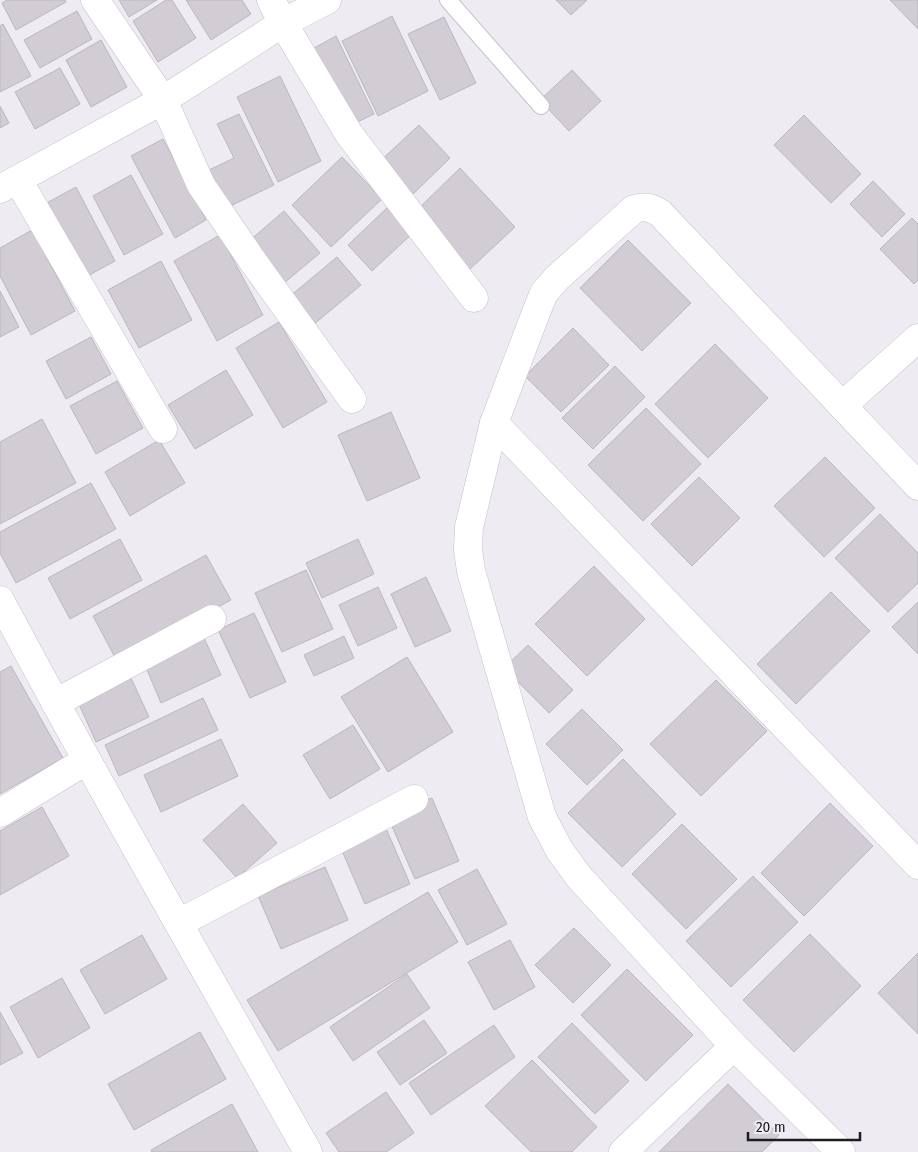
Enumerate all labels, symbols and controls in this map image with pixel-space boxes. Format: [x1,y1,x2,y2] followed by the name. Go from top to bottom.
[748,1110,860,1142] scale bar
[756,1118,786,1136] text: 20 m

